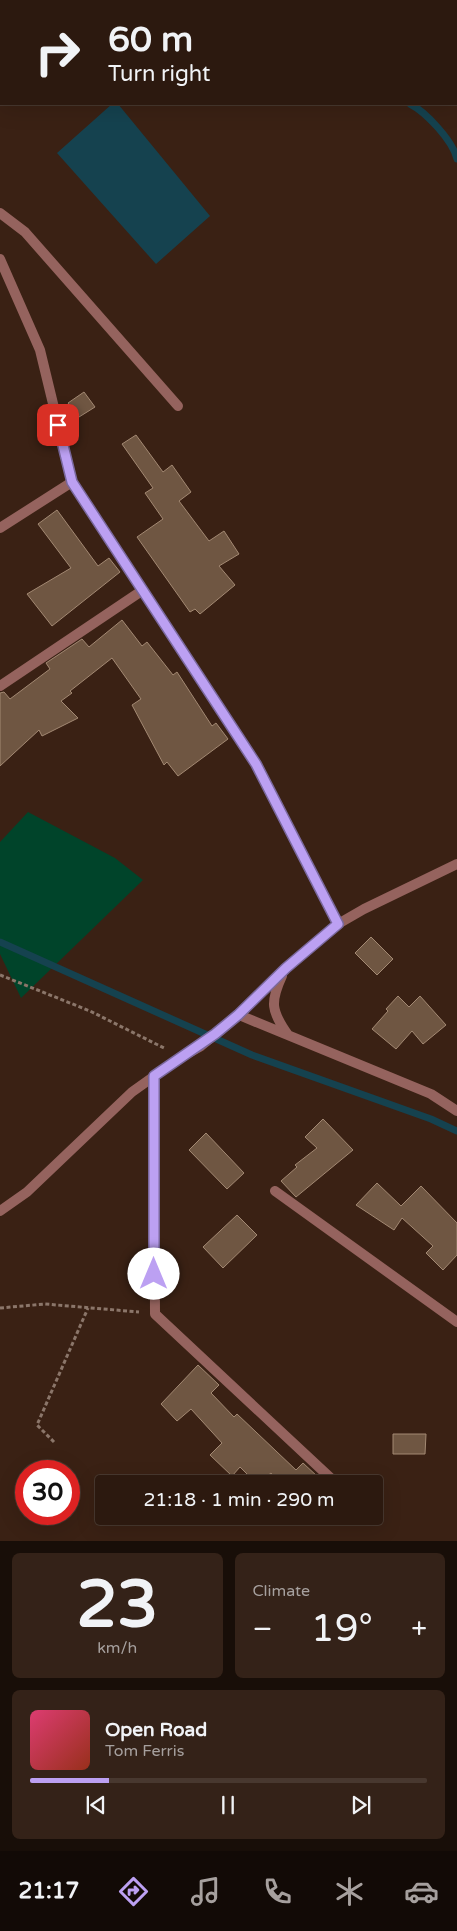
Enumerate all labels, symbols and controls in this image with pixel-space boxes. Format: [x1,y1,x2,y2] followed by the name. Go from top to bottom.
[108,19,193,61] text: 60 m
[25,20,90,85] icon: right
[108,61,210,87] text: Turn right
[37,404,79,446] pin
[44,411,72,439] icon: arrive
[127,1247,179,1299] position arrow
[15,1460,80,1525] speed limit sign: 30
[143,1489,335,1511] text: 21:18 · 1 min · 290 m
[76,1566,158,1645] text: 23
[253,1581,310,1601] text: Climate
[311,1606,373,1652] text: 19°
[253,1612,272,1646] text: −
[411,1612,427,1646] text: +
[97,1638,137,1658] text: km/h
[105,1719,207,1741] text: Open Road
[105,1741,184,1761] text: Tom Ferris
[82,1791,110,1819] icon: previous
[214,1791,242,1819] icon: pause
[347,1791,375,1819] icon: next
[116,1874,151,1909] icon: directions
[188,1874,223,1909] icon: music
[260,1874,295,1909] icon: phone
[332,1874,367,1909] icon: climate
[404,1874,439,1909] icon: car
[18,1878,79,1904] text: 21:17

